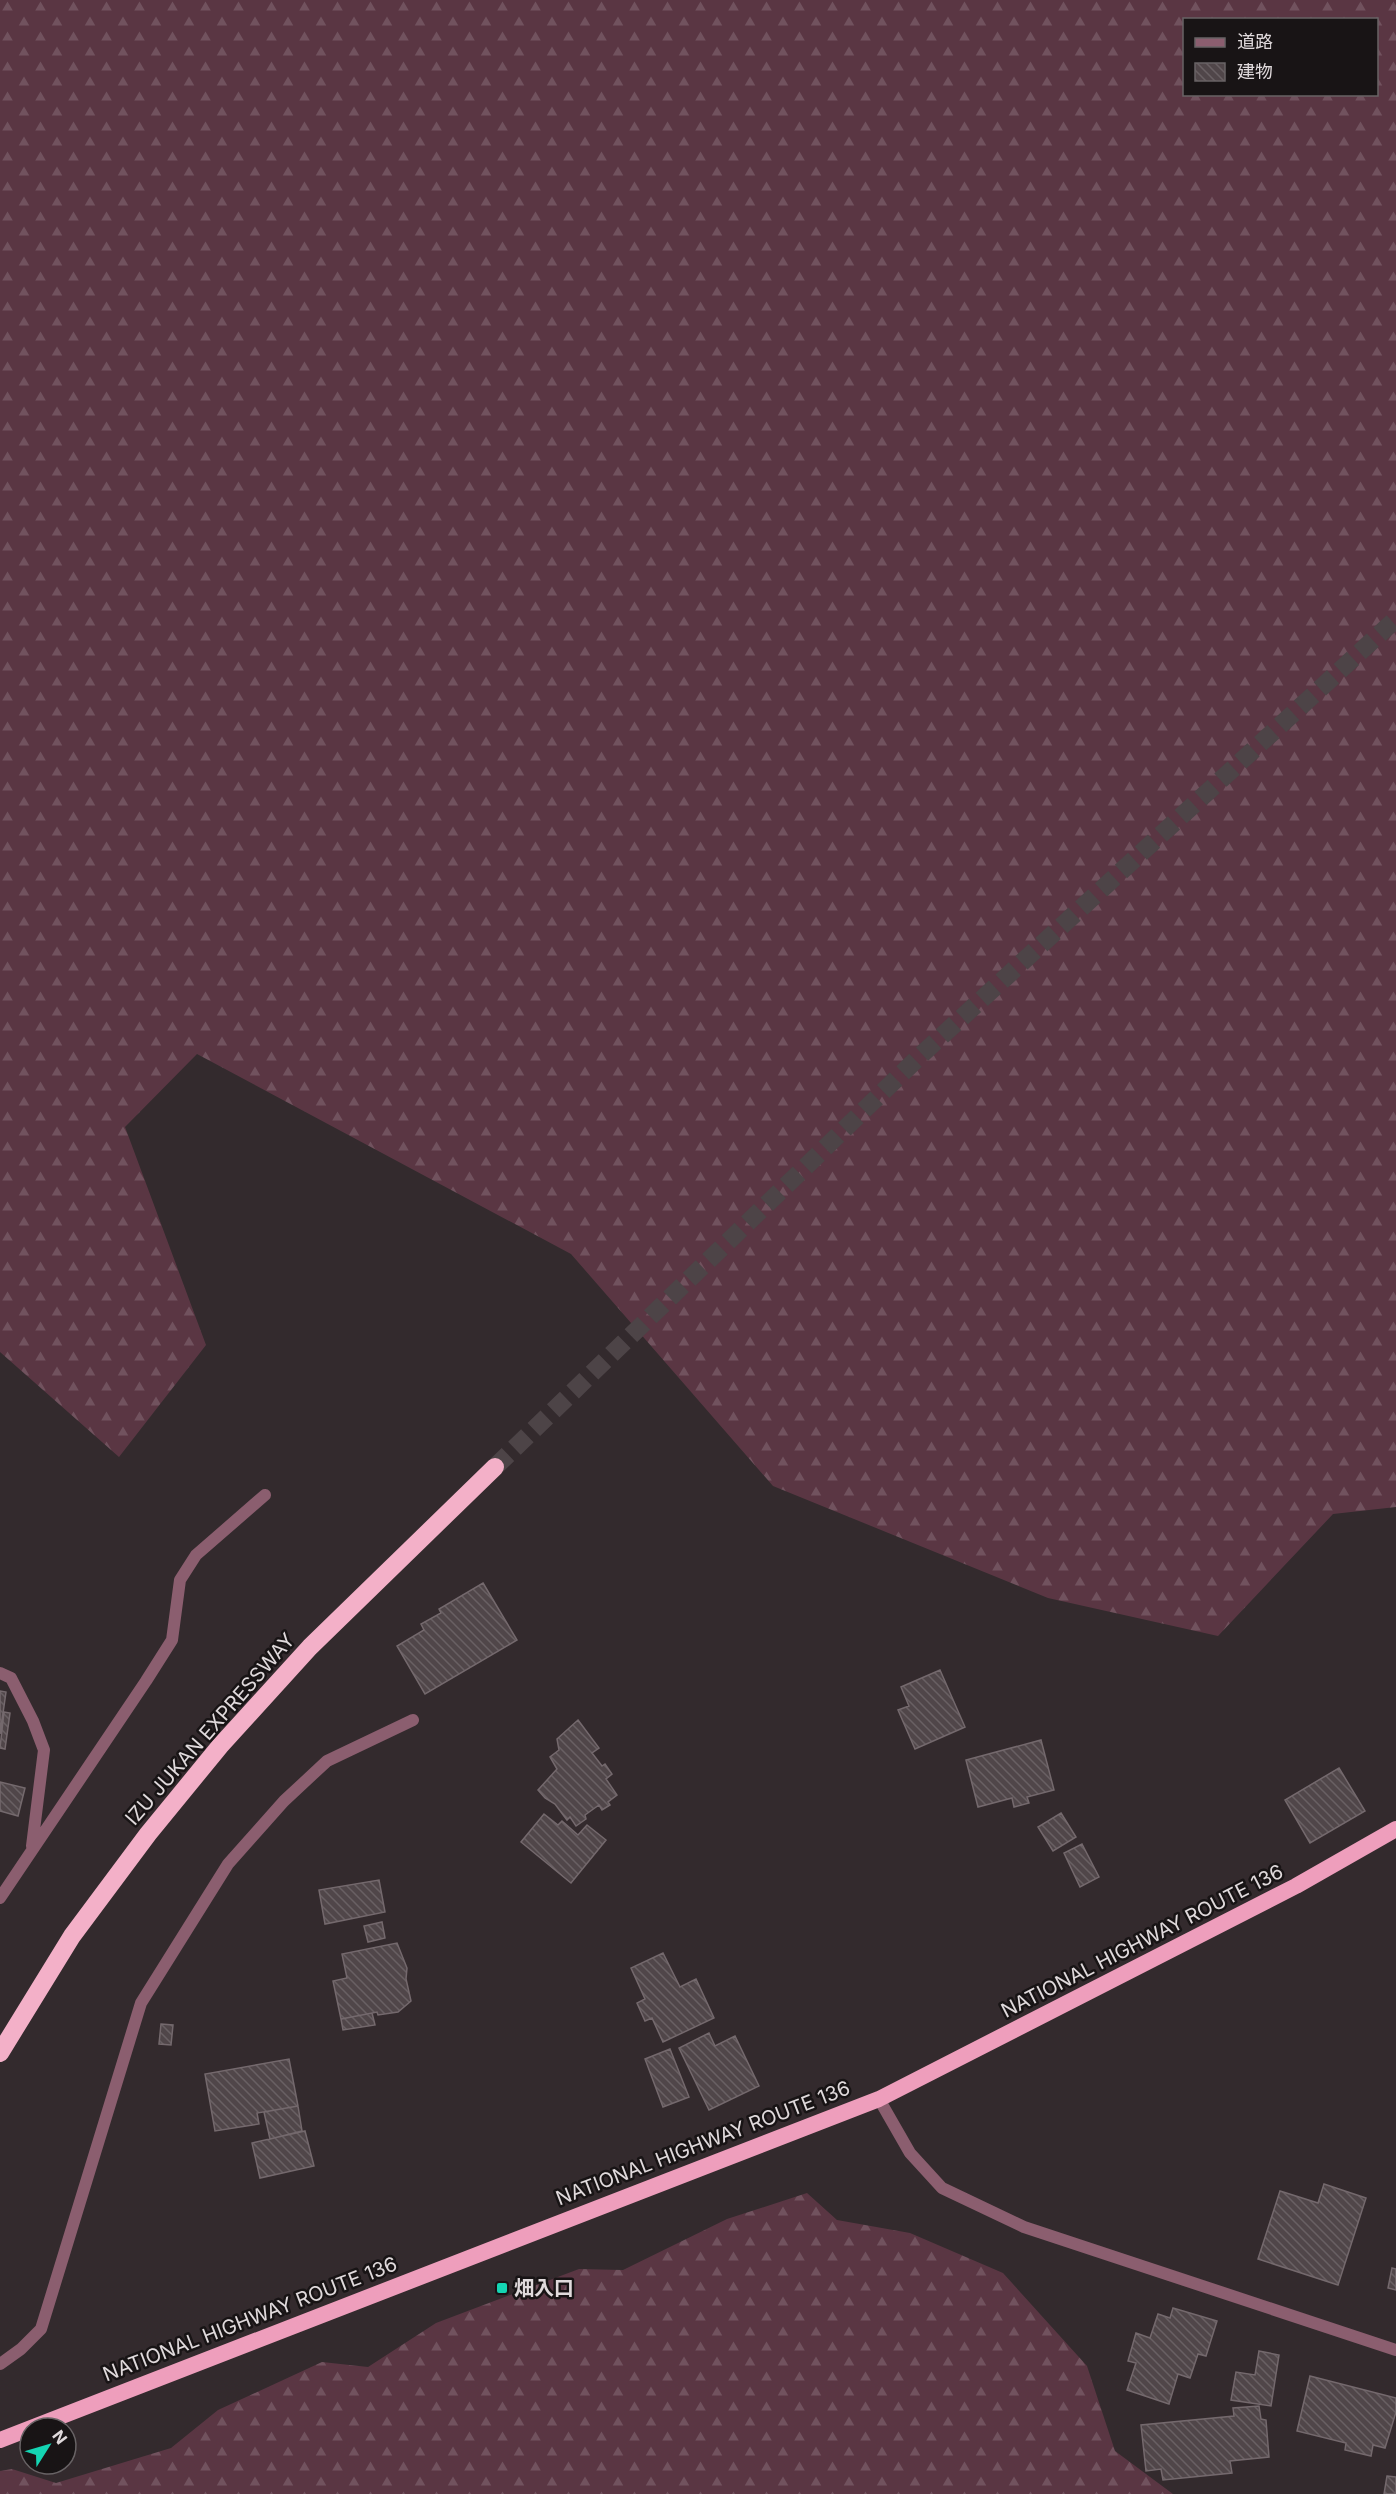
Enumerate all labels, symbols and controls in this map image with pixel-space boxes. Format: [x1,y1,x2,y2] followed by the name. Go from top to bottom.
[1183,18,1378,96] legend
[1237,31,1273,52] text: 道路
[1237,61,1273,82] text: 建物
[120,1628,300,1830] street label: IZU JUKAN EXPRESSWAY
[997,1859,1287,2023] street label: NATIONAL HIGHWAY ROUTE 136
[553,2076,853,2210] street label: NATIONAL HIGHWAY ROUTE 136
[100,2252,400,2386] street label: NATIONAL HIGHWAY ROUTE 136
[514,2276,574,2300] place label: 畑入口
[495,2281,509,2295] marker: 畑入口
[18,2416,78,2476] north arrow
[48,2426,72,2448] text: N

